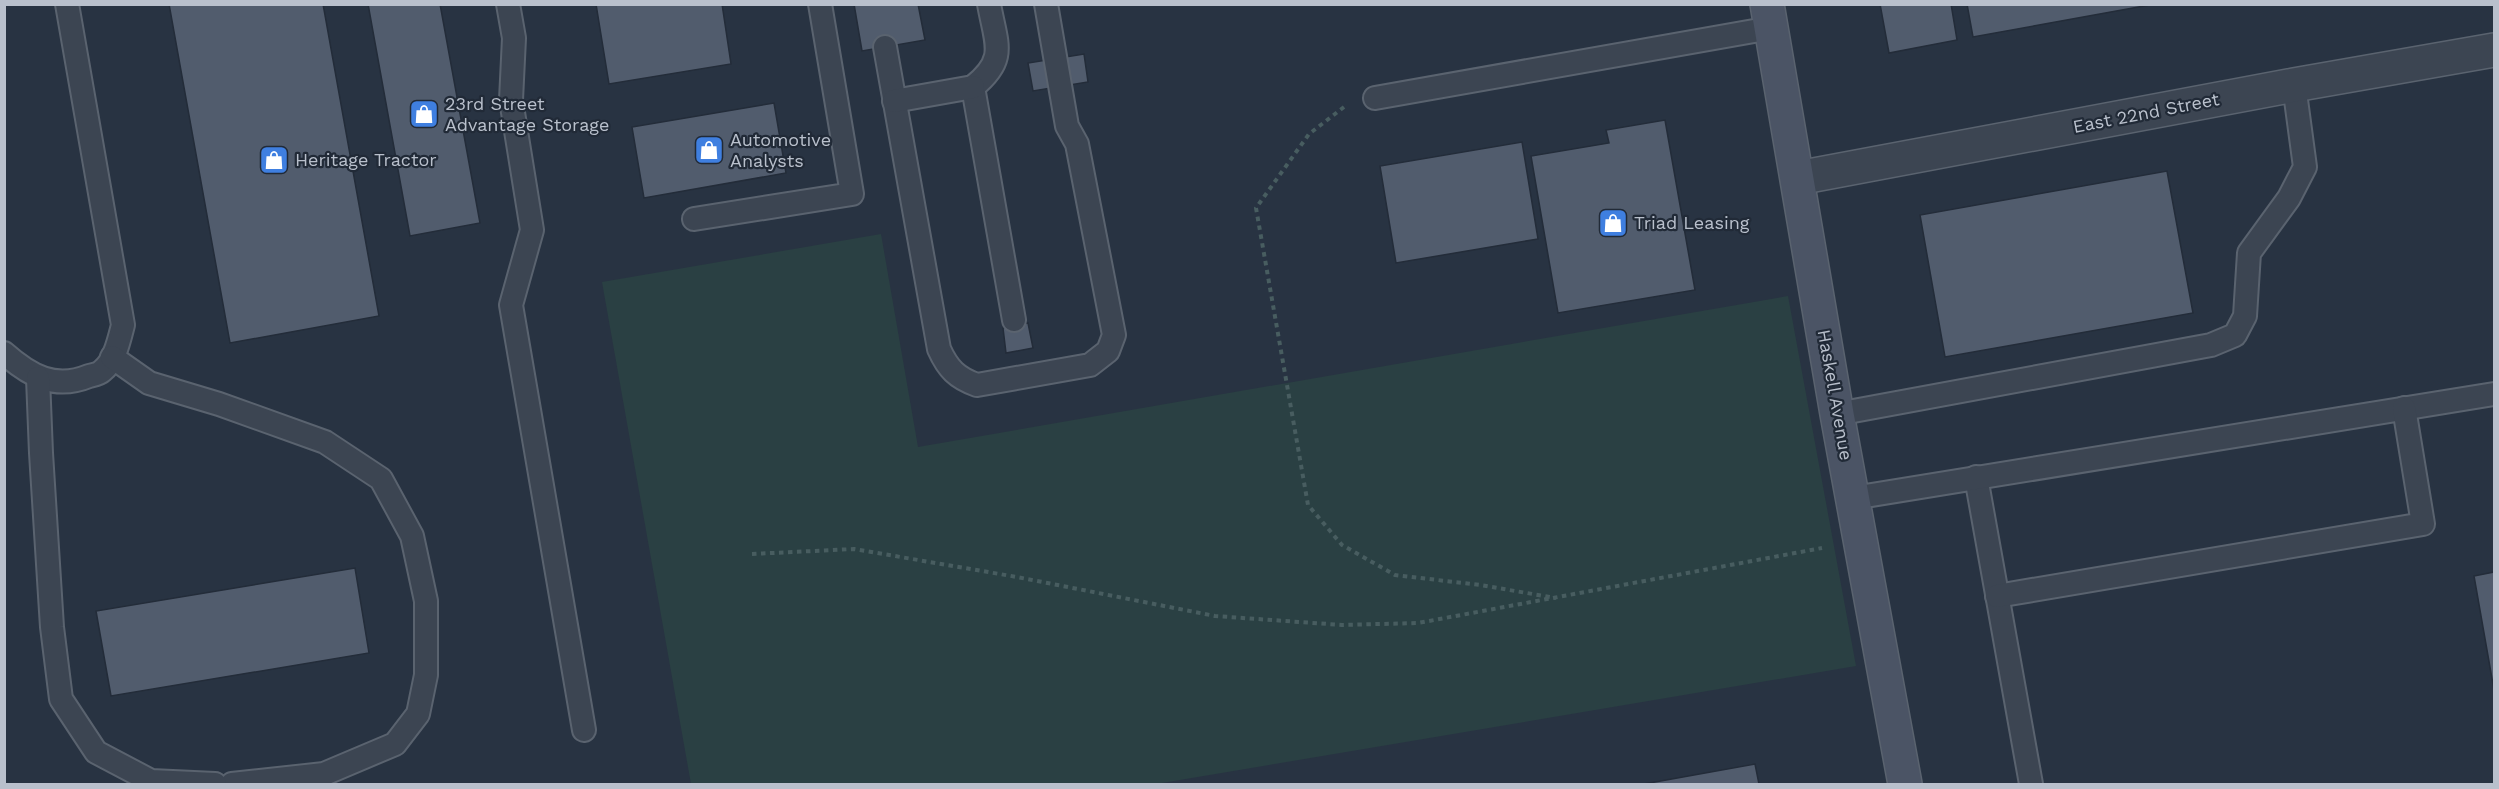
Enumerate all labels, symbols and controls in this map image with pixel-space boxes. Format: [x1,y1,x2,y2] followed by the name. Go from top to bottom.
[2071,88,2221,137] street label: East 22nd Street
[445,93,609,135] place label: 23rd Street Advantage Storage
[408,98,440,130] shop icon: 23rd Street Advantage Storage
[730,129,831,171] place label: Automotive Analysts
[693,134,725,166] shop icon: Automotive Analysts
[258,144,290,176] shop icon: Heritage Tractor
[295,149,437,170] place label: Heritage Tractor
[1597,207,1629,239] shop icon: Triad Leasing
[1634,212,1750,233] place label: Triad Leasing
[1814,328,1857,462] street label: Haskell Avenue

